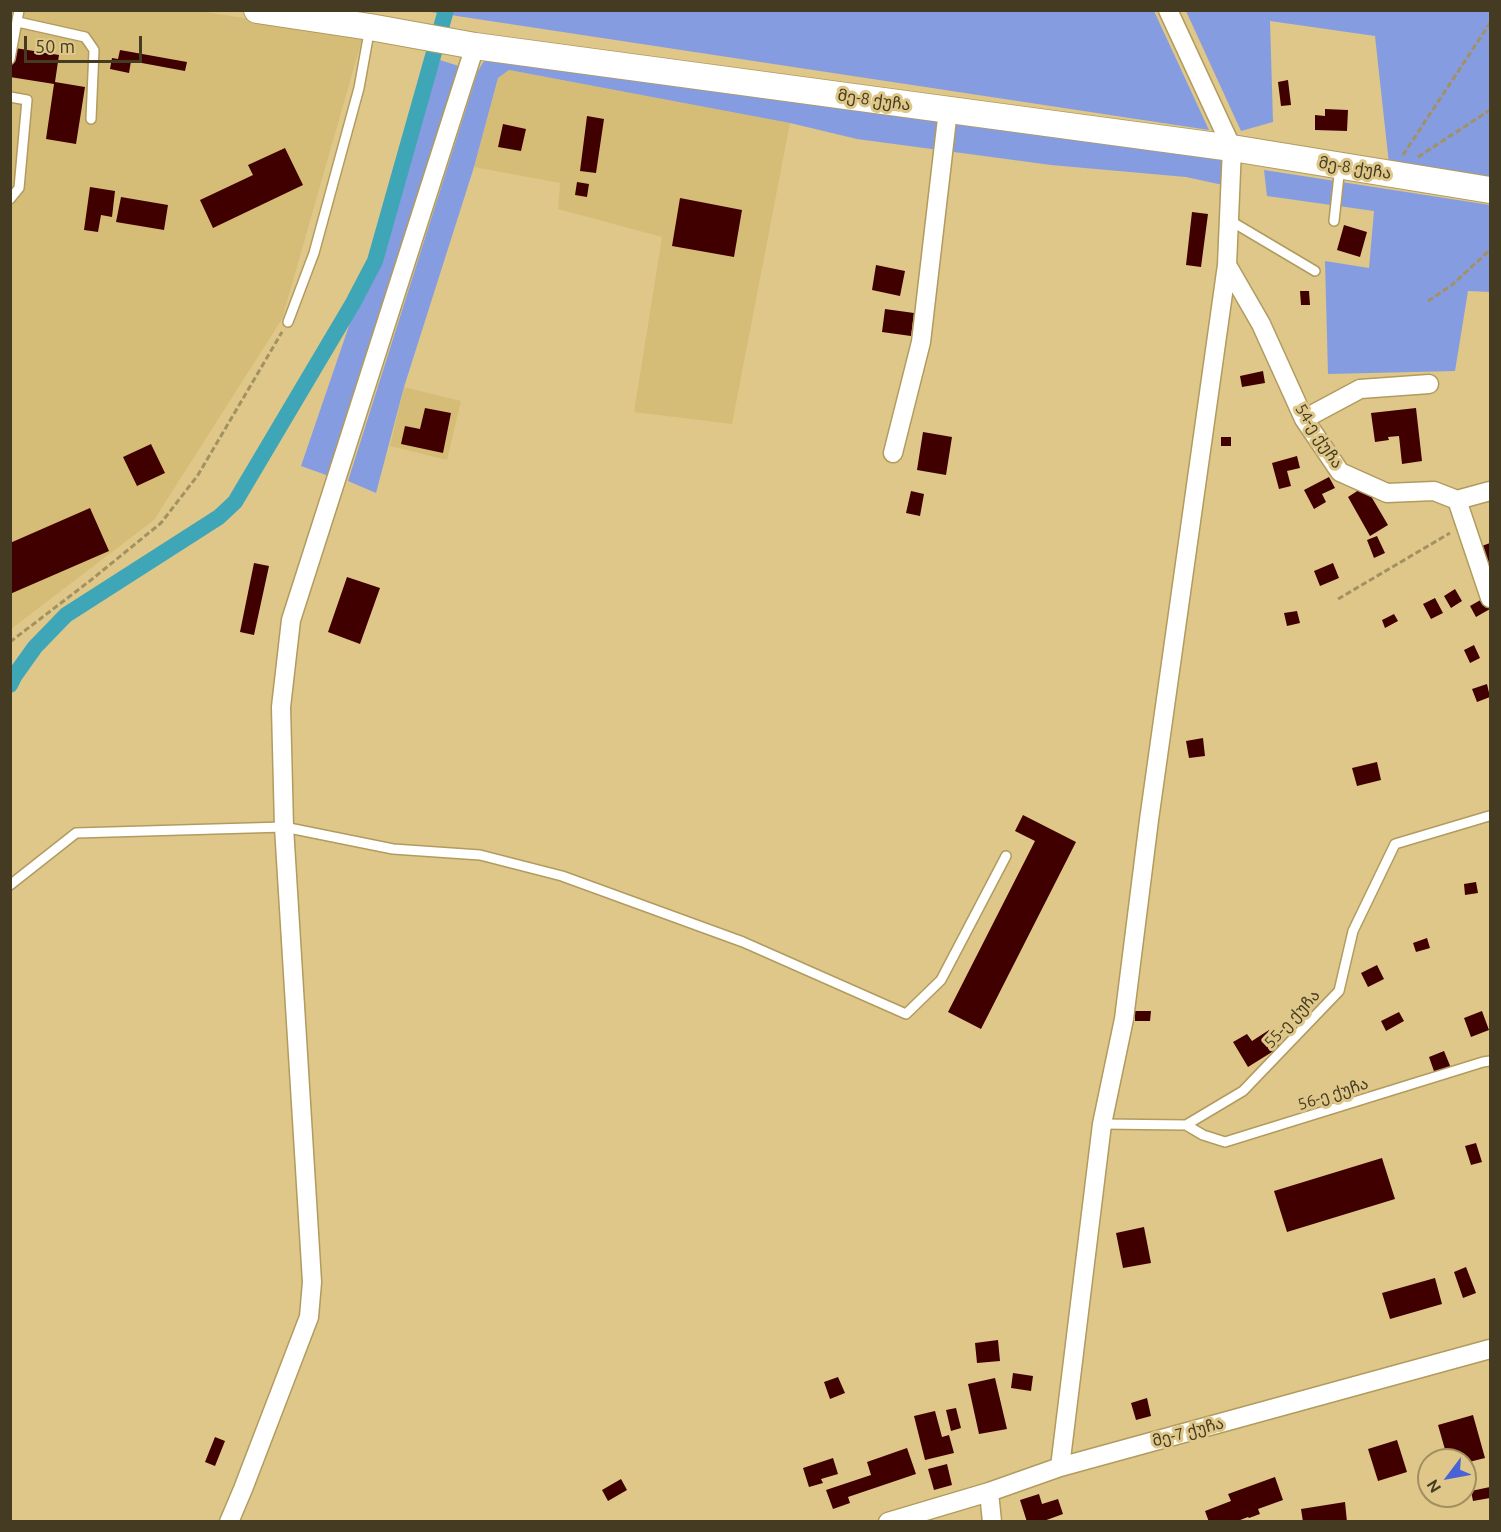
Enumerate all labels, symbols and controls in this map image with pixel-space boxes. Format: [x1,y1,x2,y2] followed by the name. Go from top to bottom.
[27,24,146,62] scale bar
[35,36,75,56] text: 50 m
[836,85,912,115] street label: მე-8 ქუჩა
[1317,153,1393,183] street label: მე-8 ქუჩა
[1291,400,1347,472] street label: 54-ე ქუჩა
[1260,986,1324,1052] street label: 55-ე ქუჩა
[1295,1074,1371,1114] street label: 56-ე ქუჩა
[1150,1413,1226,1451] street label: მე-7 ქუჩა
[1417,1448,1477,1508] north arrow
[1423,1477,1444,1496] text: N

